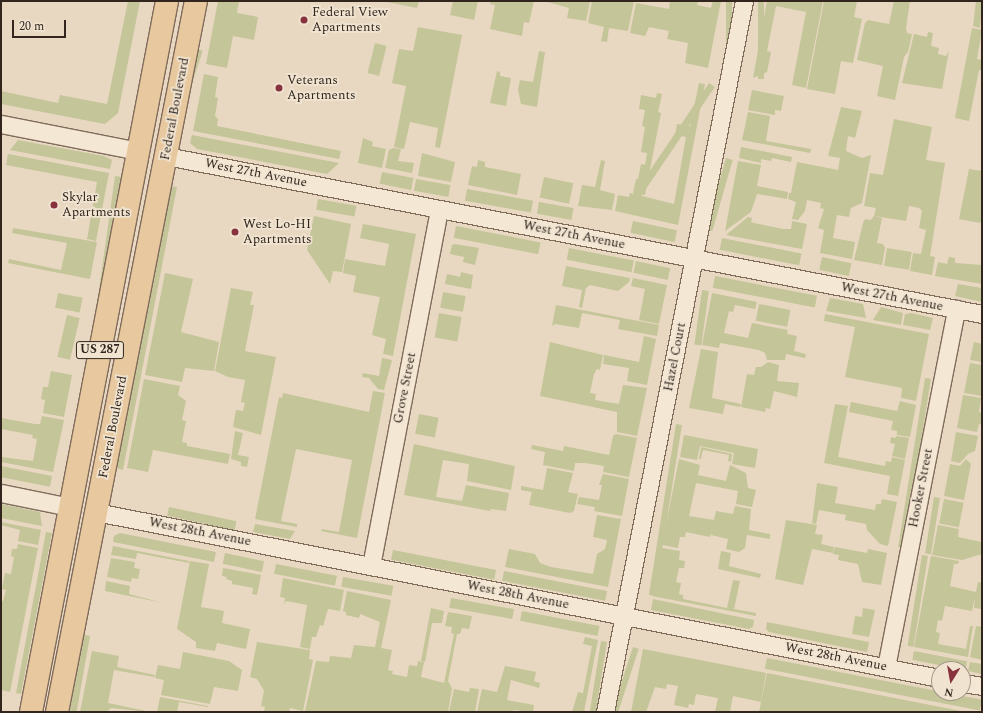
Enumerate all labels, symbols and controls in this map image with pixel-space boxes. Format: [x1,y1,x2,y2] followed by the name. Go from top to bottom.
[312,5,388,36] place label: Federal View Apartments
[14,12,68,38] scale bar
[299,15,309,25] marker: Federal View Apartments
[19,17,44,36] text: 20 m
[157,56,193,162] street label: Federal Boulevard
[287,73,356,104] place label: Veterans Apartments
[274,83,284,93] marker: Veterans Apartments
[204,155,308,191] street label: West 27th Avenue
[62,190,131,221] place label: Skylar Apartments
[49,200,59,210] marker: Skylar Apartments
[243,217,312,248] place label: West Lo-HI Apartments
[522,217,626,253] street label: West 27th Avenue
[230,227,240,237] marker: West Lo-HI Apartments
[840,279,944,315] street label: West 27th Avenue
[661,321,689,393] street label: Hazel Court
[75,340,125,360] road number: US 287
[390,351,420,425] street label: Grove Street
[95,374,131,480] street label: Federal Boulevard
[906,447,936,529] street label: Hooker Street
[148,514,252,550] street label: West 28th Avenue
[466,577,570,613] street label: West 28th Avenue
[784,639,888,675] street label: West 28th Avenue
[931,661,971,701] north arrow
[943,683,955,701] text: N

